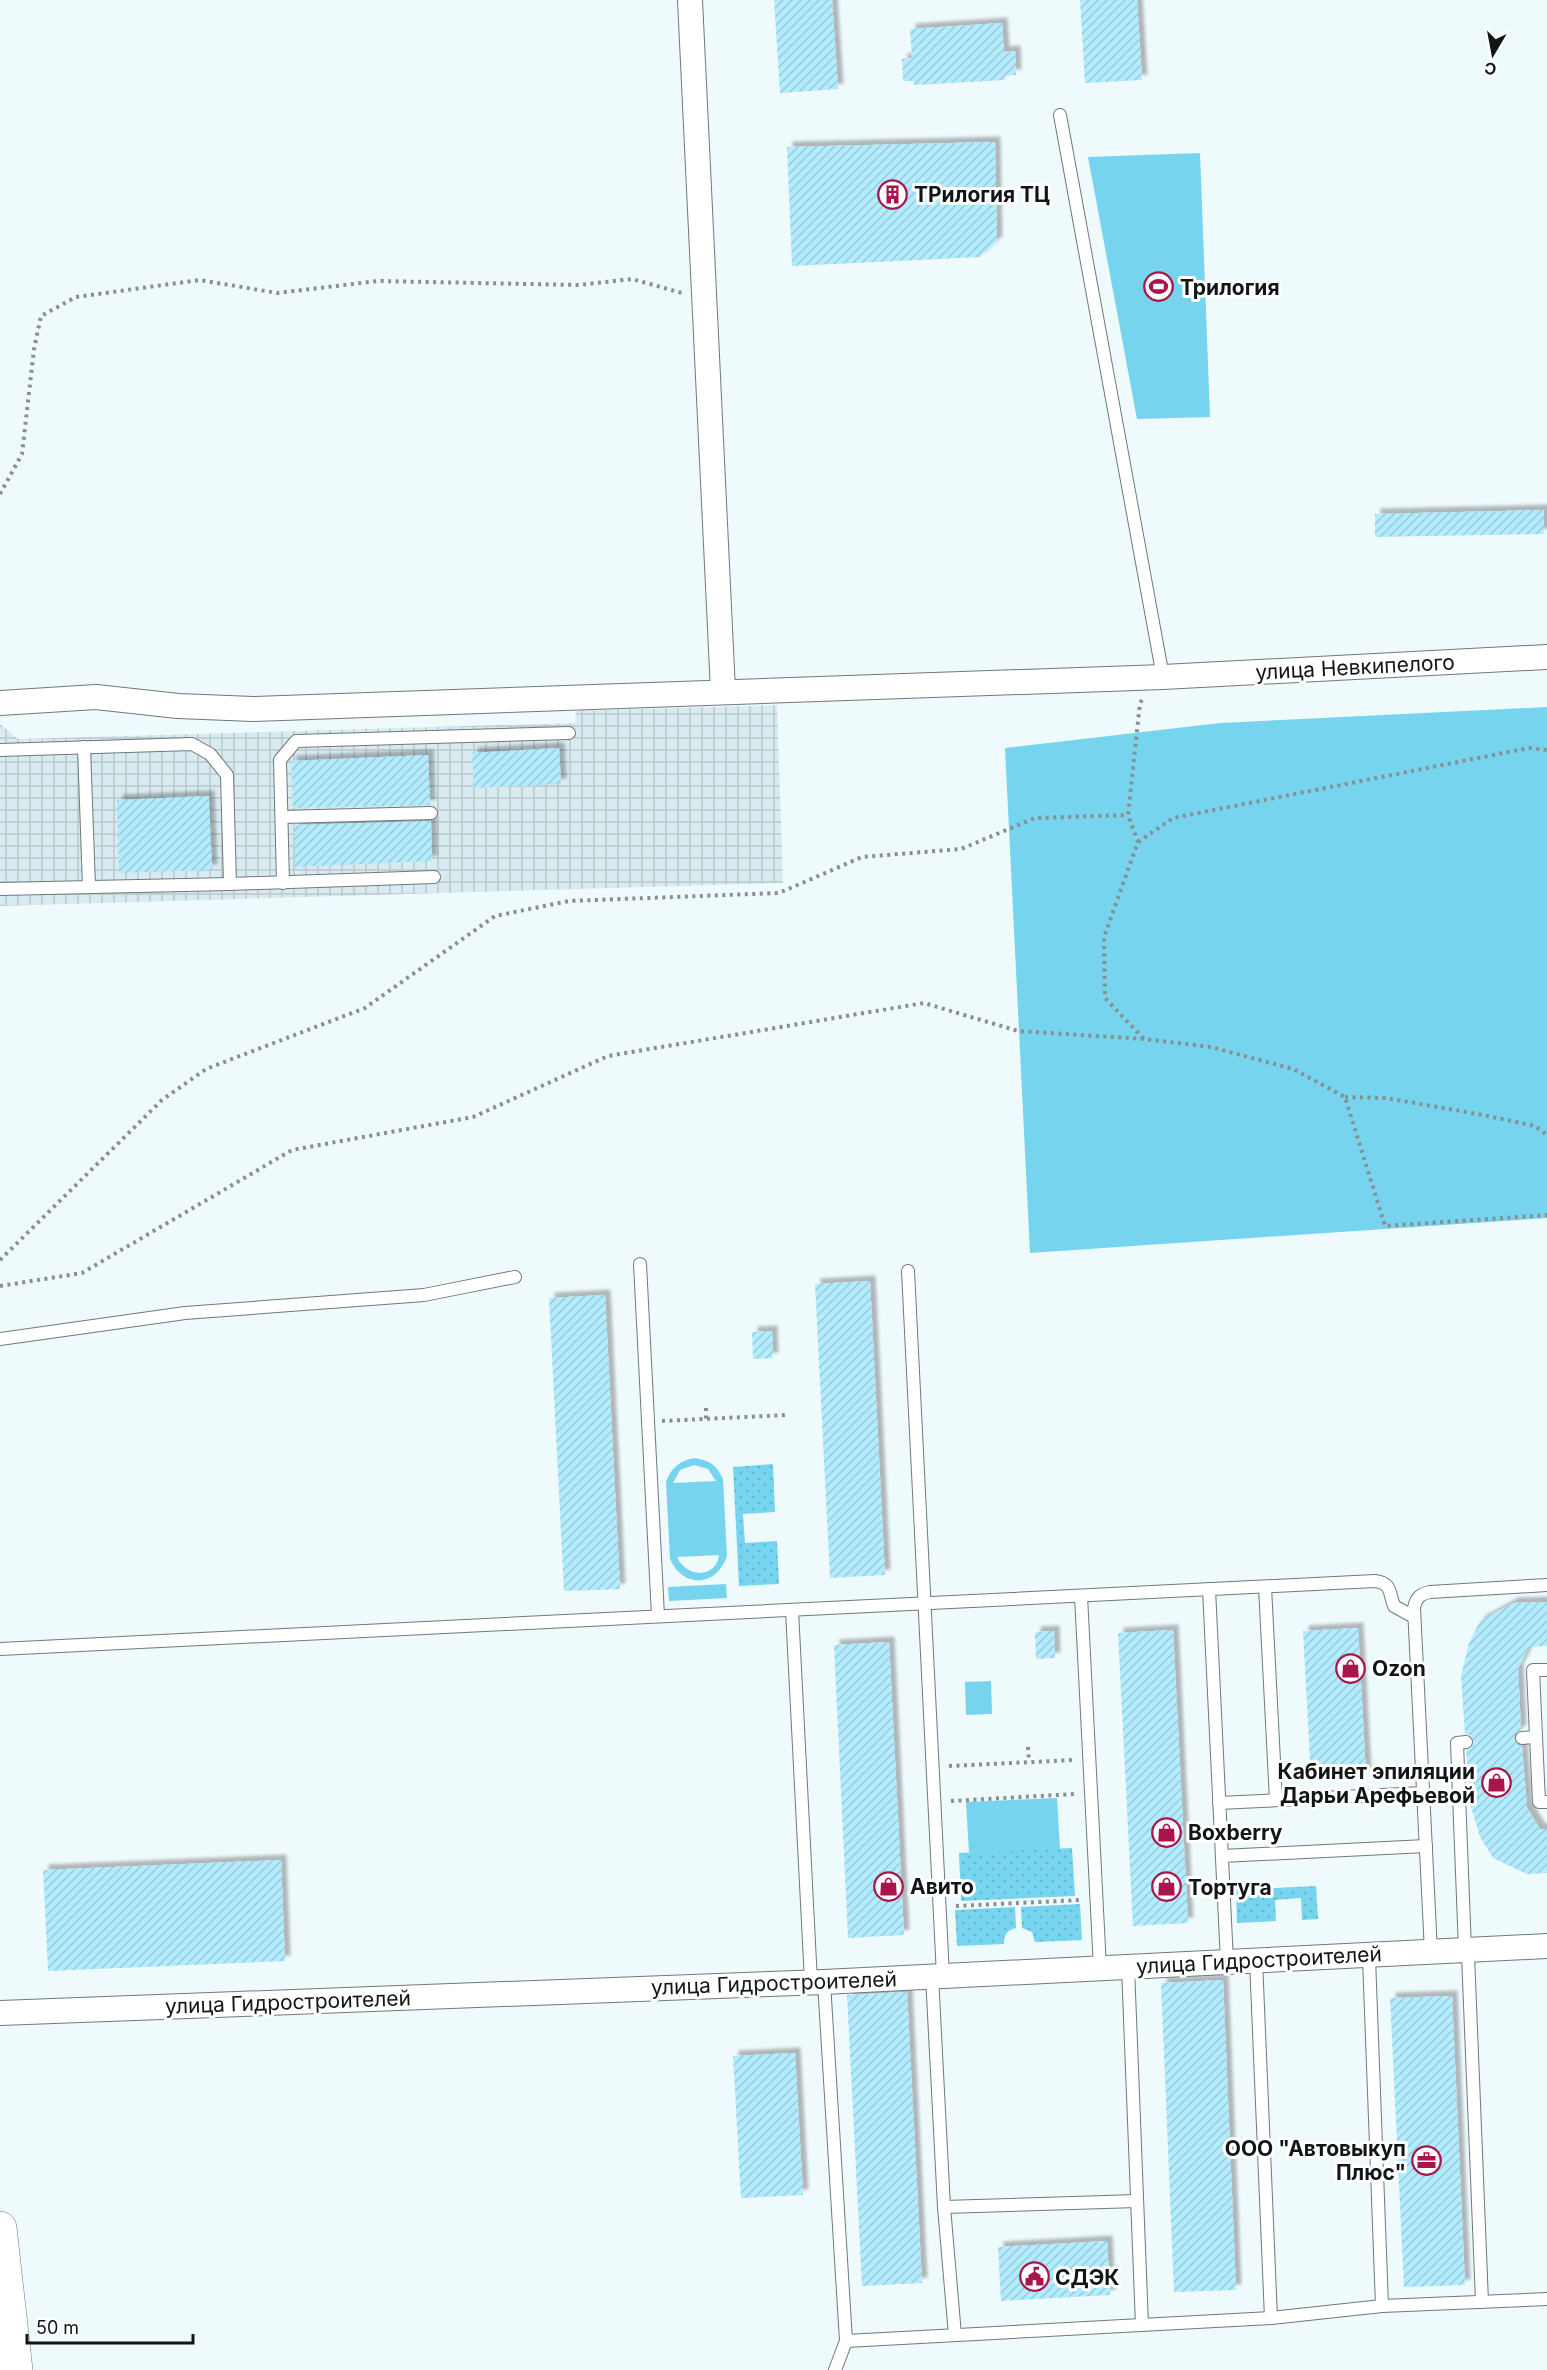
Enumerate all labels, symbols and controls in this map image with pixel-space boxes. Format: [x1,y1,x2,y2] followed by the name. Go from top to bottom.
[1463,24,1523,84] north arrow
[1483,58,1498,80] text: С
[877,178,909,210] building icon: ТРилогия ТЦ
[914,182,1050,207] place label: ТРилогия ТЦ
[1143,271,1175,303] sports icon: Трилогия
[1180,275,1280,300] place label: Трилогия
[1255,649,1455,685] street label: улица Невкипелого
[1335,1652,1367,1684] shop icon: Ozon
[1372,1656,1426,1681] place label: Ozon
[1278,1759,1475,1808] place label: Кабинет эпиляции Дарьи Арефьевой
[1480,1767,1512,1799] shop icon: Кабинет эпиляции Дарьи Арефьевой
[1151,1816,1183,1848] shop icon: Boxberry
[1188,1820,1283,1845] place label: Boxberry
[873,1870,905,1902] shop icon: Авито
[1151,1871,1183,1903] shop icon: Тортуга
[910,1874,974,1899] place label: Авито
[1188,1875,1272,1900] place label: Тортуга
[1136,1941,1382,1979] street label: улица Гидростроителей
[651,1966,897,2000] street label: улица Гидростроителей
[165,1985,411,2019] street label: улица Гидростроителей
[1225,2136,1406,2185] place label: ООО "Автовыкуп Плюс"
[1411,2144,1443,2176] office icon: ООО "Автовыкуп Плюс"
[1018,2261,1050,2293] public building icon: СДЭК
[1055,2265,1119,2290] place label: СДЭК
[27,2307,194,2345] scale bar
[36,2317,79,2338] text: 50 m

